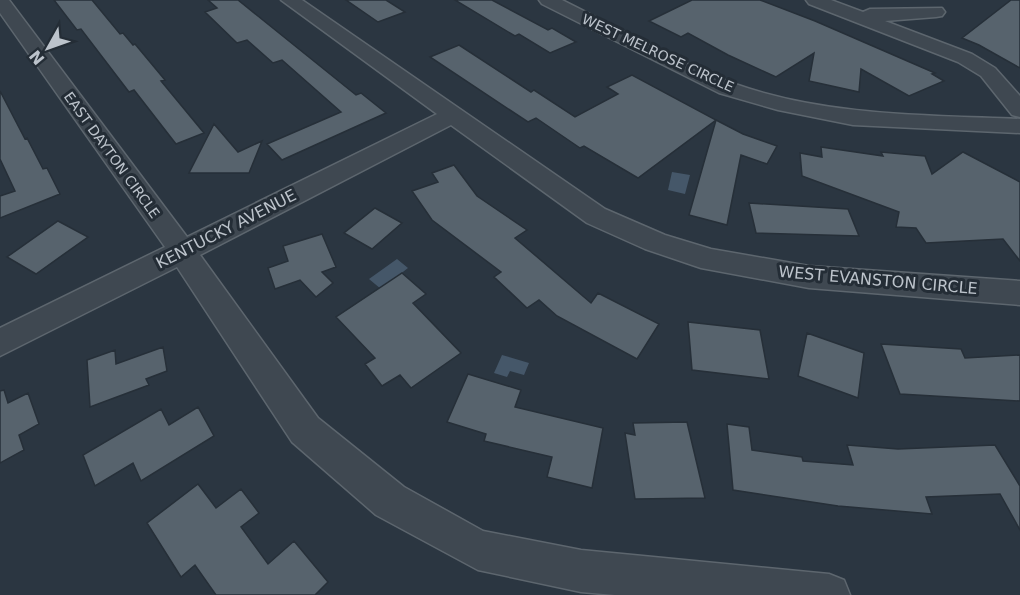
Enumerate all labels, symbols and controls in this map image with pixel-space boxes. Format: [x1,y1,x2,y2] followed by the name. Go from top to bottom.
[580,11,736,95] street label: WEST MELROSE CIRCLE
[18,18,78,78] north arrow
[25,46,48,69] text: N
[61,89,163,221] street label: EAST DAYTON CIRCLE
[153,185,299,273] street label: KENTUCKY AVENUE
[778,262,978,298] street label: WEST EVANSTON CIRCLE

